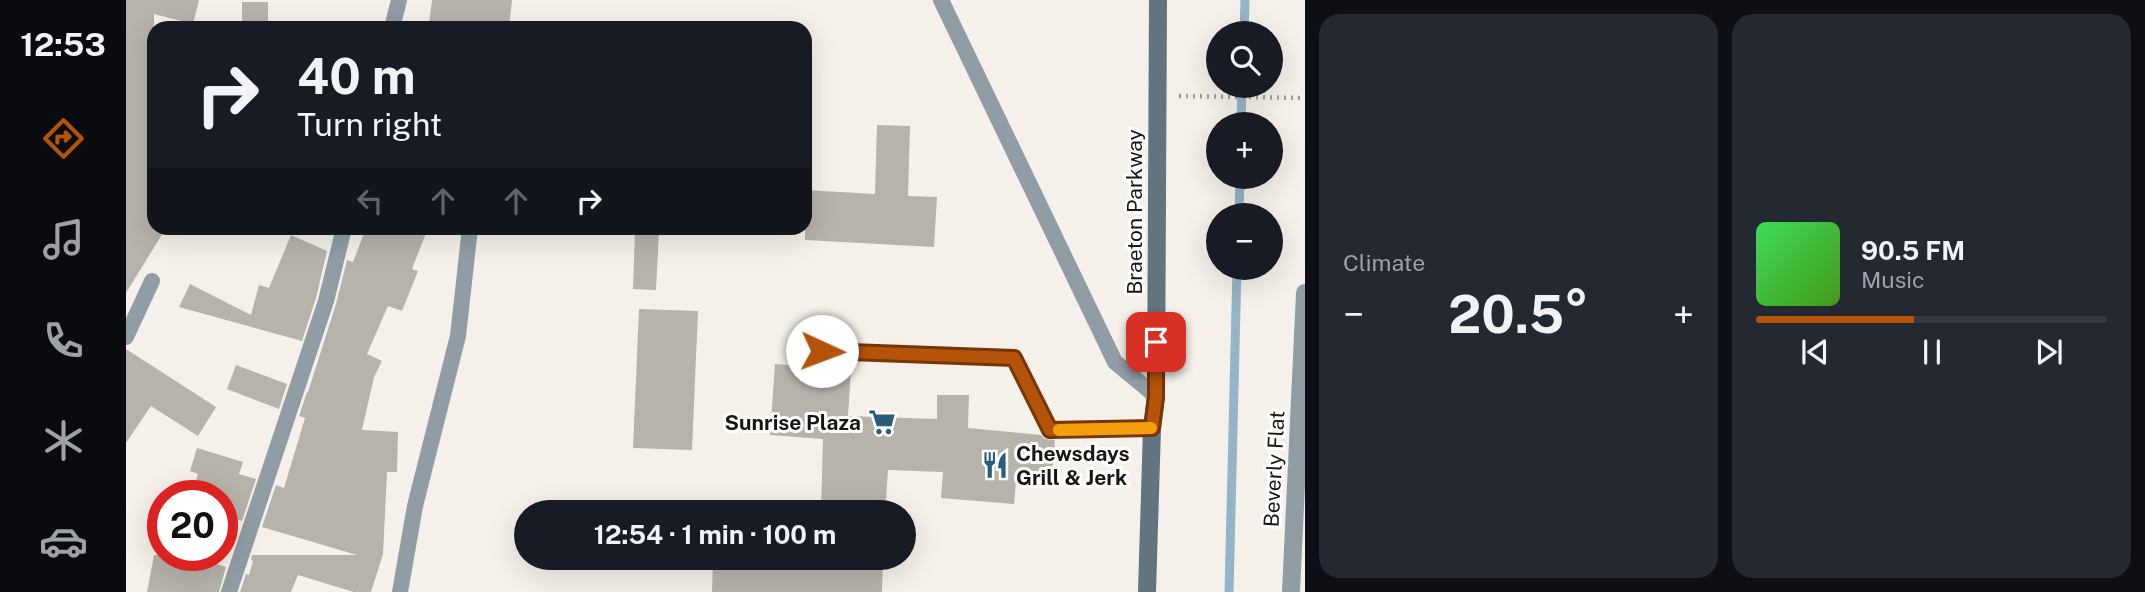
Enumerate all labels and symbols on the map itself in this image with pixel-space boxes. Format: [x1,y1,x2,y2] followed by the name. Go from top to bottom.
[1122,129,1147,295] street label: Braeton Parkway
[1126,312,1186,372] pin
[785,314,859,388] position arrow
[867,407,897,437] supermarket icon: Sunrise Plaza
[724,410,861,435] place label: Sunrise Plaza
[1258,410,1290,528] street label: Beverly Flat
[1016,441,1130,490] place label: Chewsdays Grill & Jerk
[980,450,1010,480] restaurant icon: Chewsdays Grill & Jerk
[147,480,238,571] speed limit sign: 20

